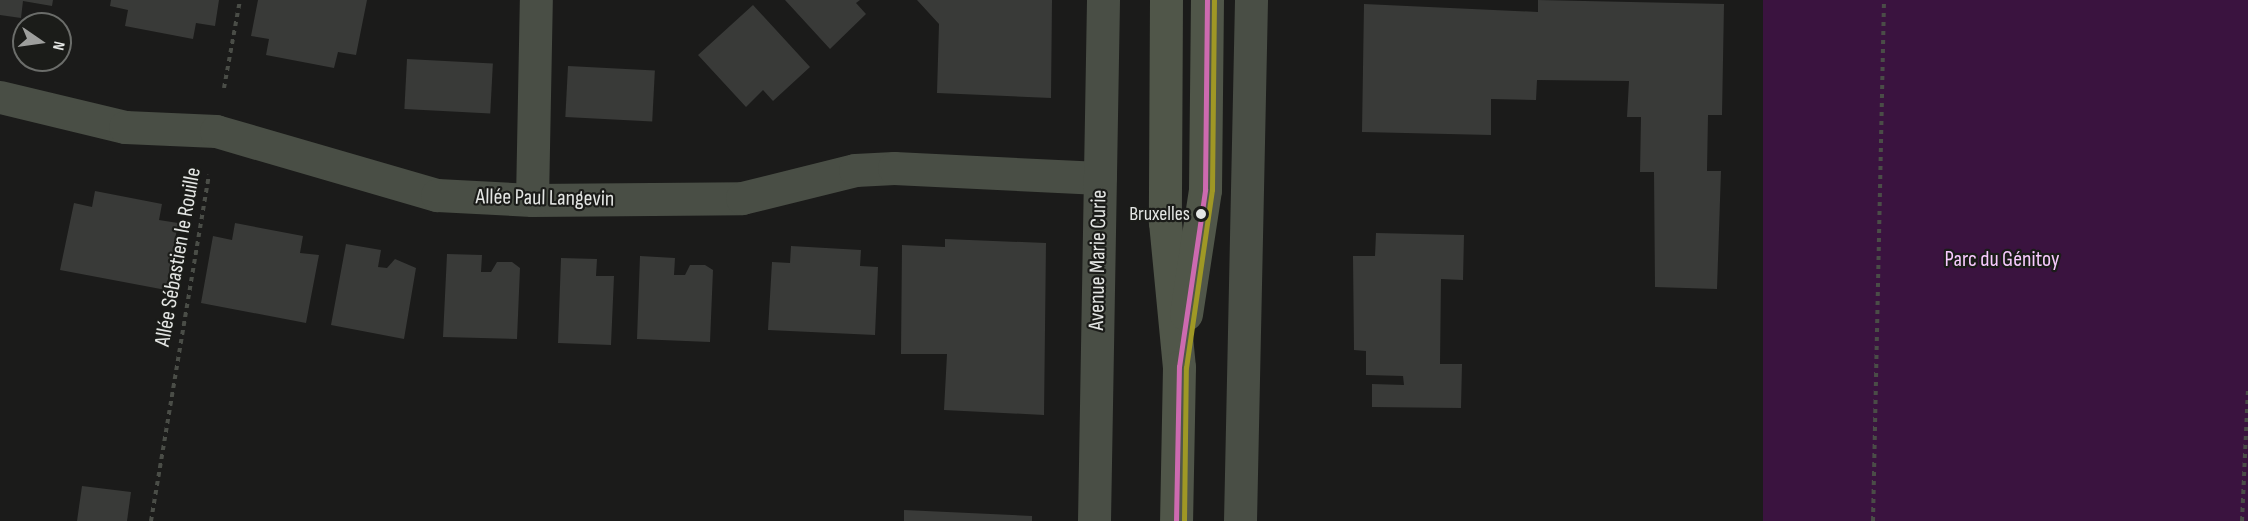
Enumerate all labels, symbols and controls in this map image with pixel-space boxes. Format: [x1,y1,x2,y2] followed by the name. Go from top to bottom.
[12,12,72,72] north arrow
[48,39,68,52] text: N
[149,166,207,348] street label: Allée Sébastien le Rouille
[475,184,615,212] street label: Allée Paul Langevin
[1084,189,1112,331] street label: Avenue Marie Curie
[1129,202,1190,226] place label: Bruxelles
[1195,208,1207,220] marker: Bruxelles
[1945,247,2059,273] park label: Parc du Génitoy

